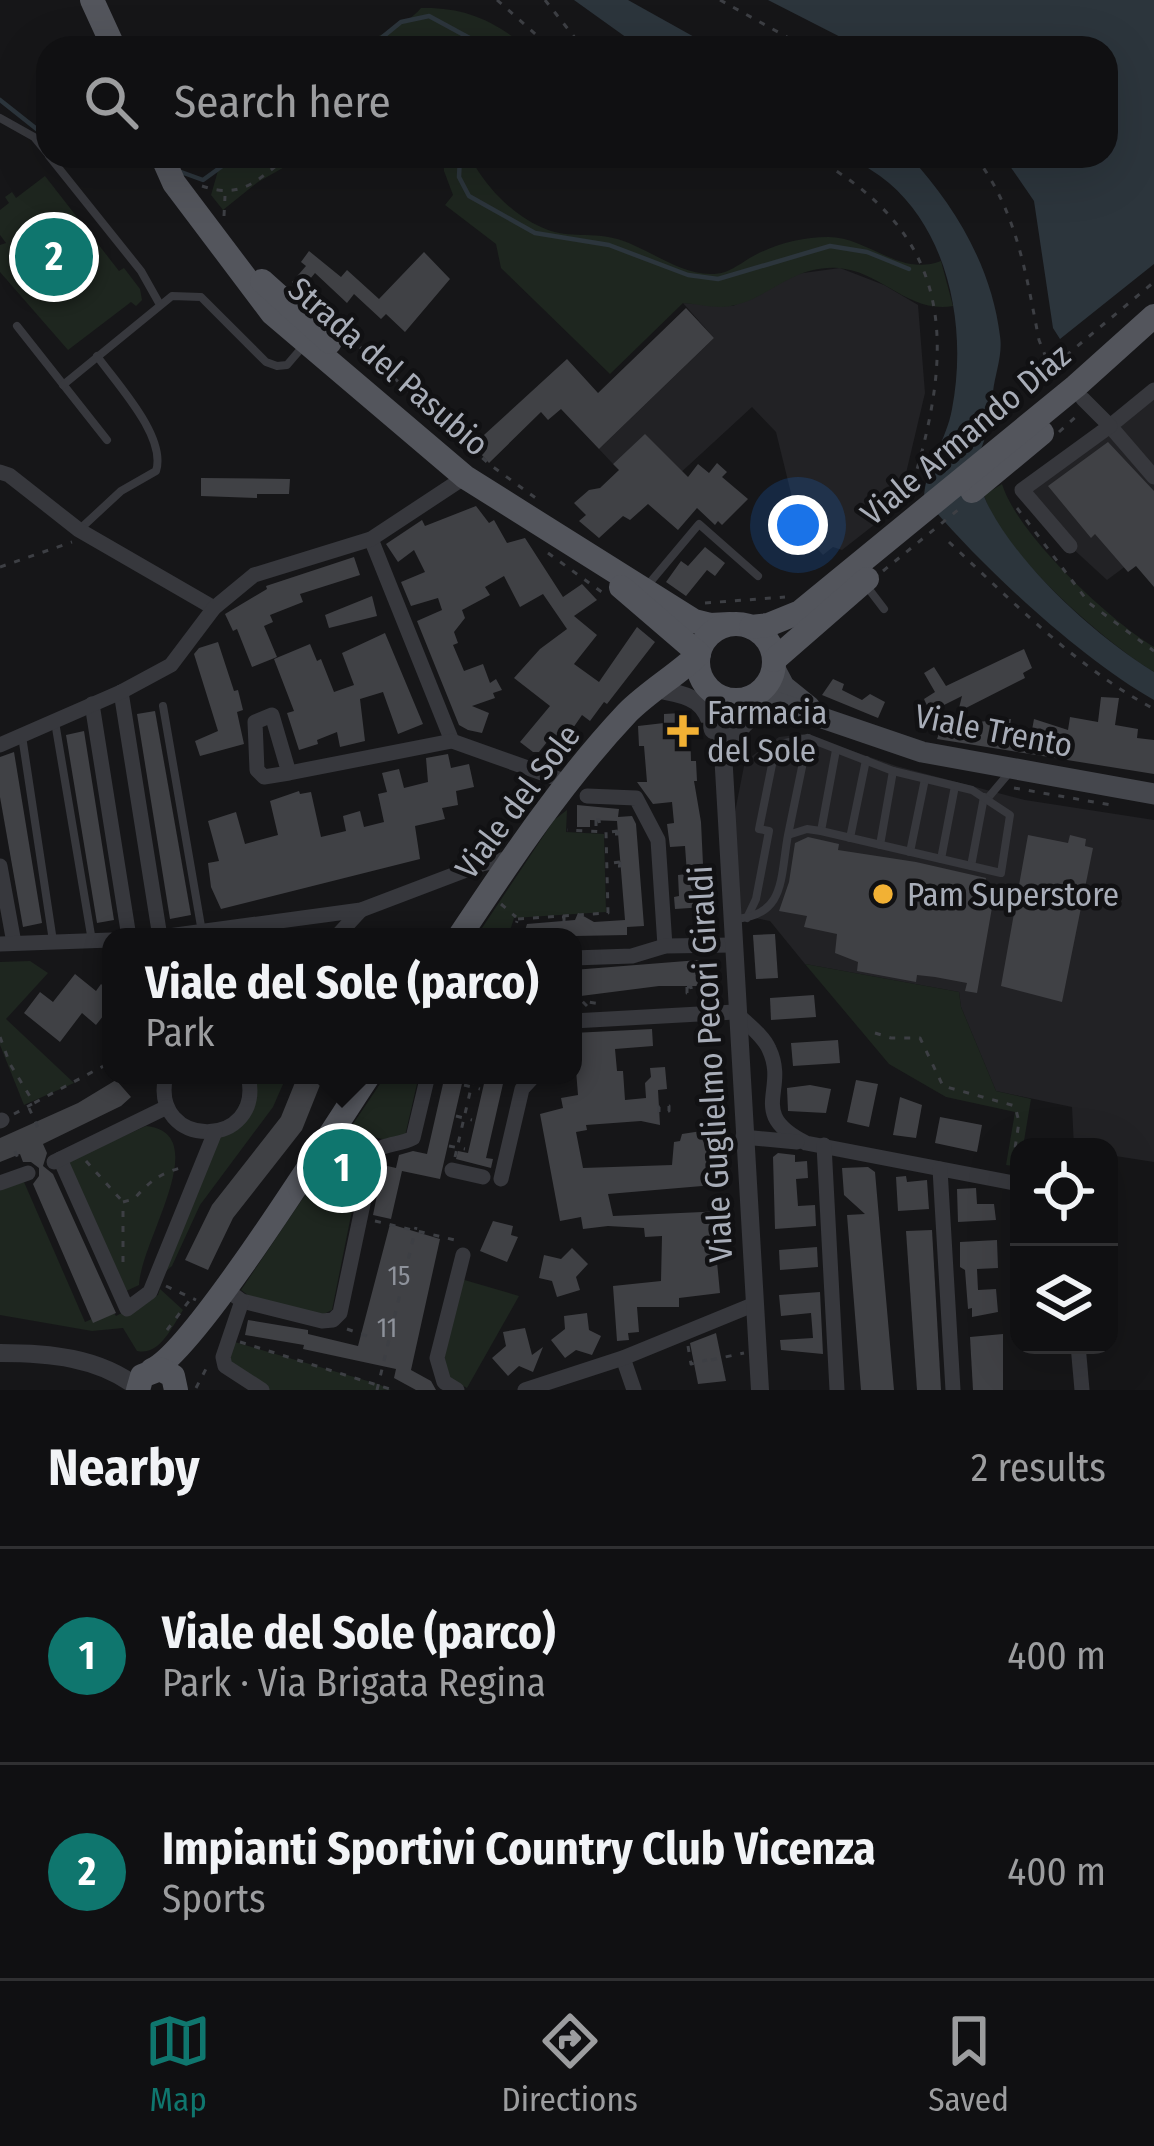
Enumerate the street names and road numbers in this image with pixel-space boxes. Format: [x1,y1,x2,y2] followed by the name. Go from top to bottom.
[280,269,497,465] street label: Strada del Pasubio
[853,336,1078,534] street label: Viale Armando Diaz
[912,696,1076,766] street label: Viale Trento
[447,717,589,887] street label: Viale del Sole
[681,865,741,1263] street label: Viale Guglielmo Pecori Giraldi

